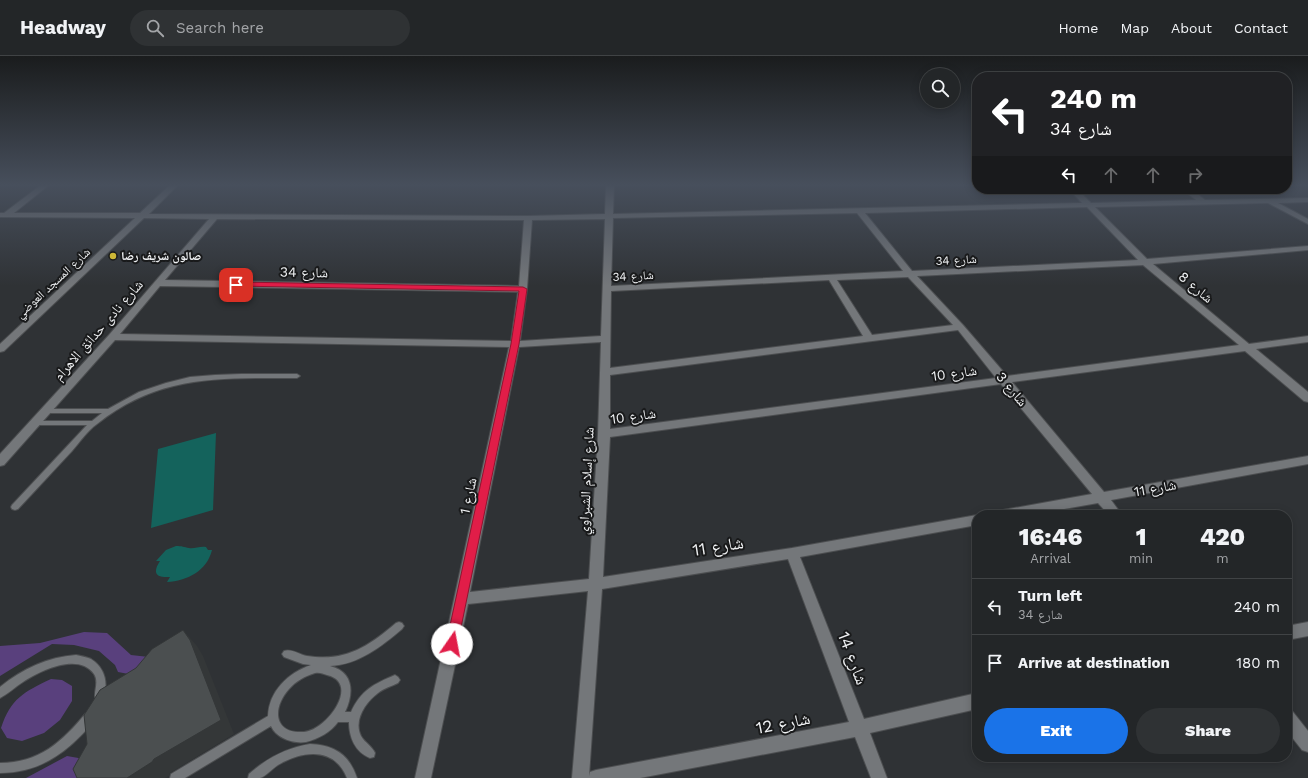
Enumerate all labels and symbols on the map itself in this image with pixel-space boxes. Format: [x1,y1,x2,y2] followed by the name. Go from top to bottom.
[13,245,95,323] street label: شارع المسجد العوضي
[121,249,201,264] place label: صالون شريف رضا
[108,251,118,261] marker: صالون شريف رضا
[935,252,977,269] street label: شارع 34
[280,264,328,282] street label: شارع 34
[219,268,253,302] pin
[612,268,654,285] street label: شارع 34
[1174,268,1216,308] street label: شارع 8
[50,276,148,385] street label: شارع نادى حدائق الاهرام
[930,362,978,386] street label: شارع 10
[992,369,1031,411] street label: شارع 3
[609,405,657,429] street label: شارع 10
[575,427,600,536] street label: شارع إسلام الشبراوي
[456,476,482,516] street label: شارع 1
[1133,476,1178,502] street label: شارع 11
[691,532,745,562] street label: شارع 11
[431,623,473,665] position arrow
[832,629,872,688] street label: شارع 14
[754,708,812,740] street label: شارع 12

